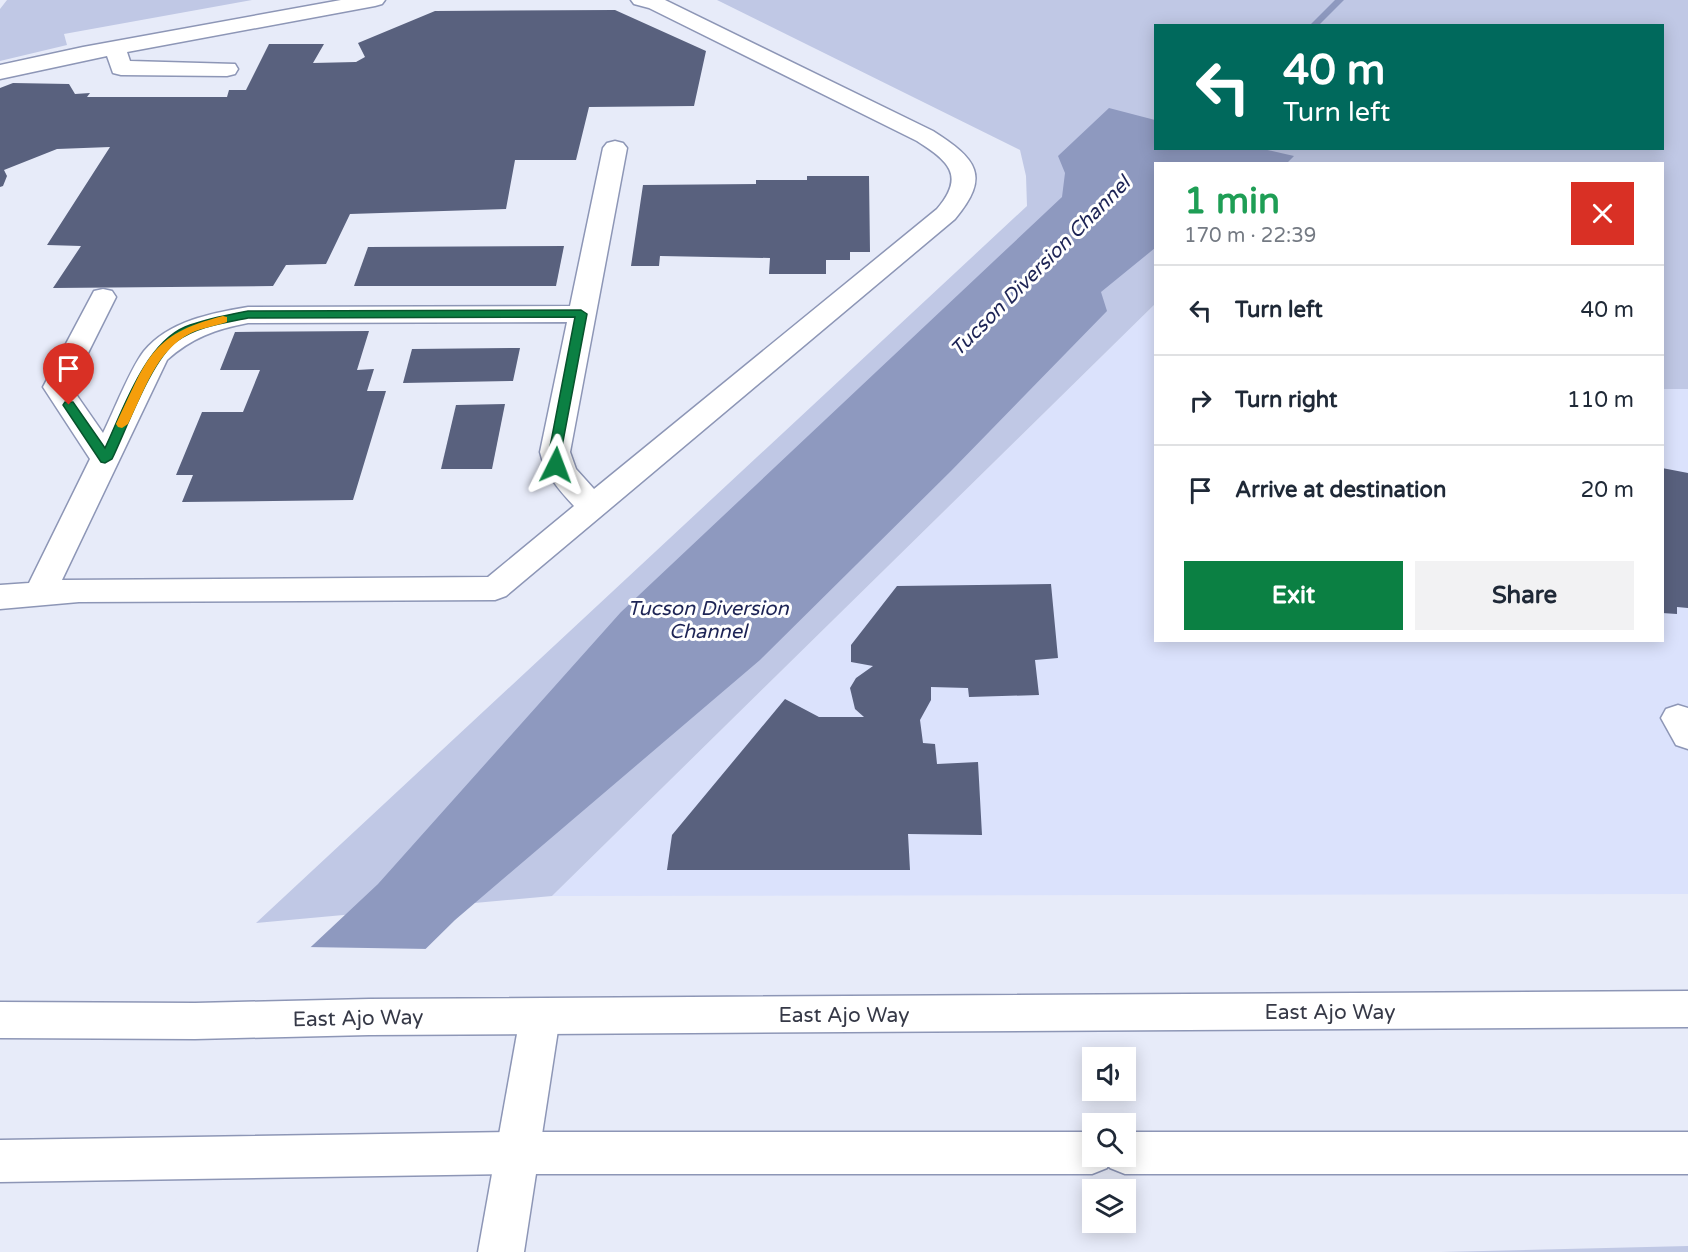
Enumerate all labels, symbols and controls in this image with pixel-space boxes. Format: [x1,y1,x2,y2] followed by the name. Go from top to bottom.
[1283,45,1385,96] text: 40 m
[1184,48,1262,126] icon: left
[1283,96,1390,129] text: Turn left
[946,170,1137,362] water label: Tucson Diversion Channel
[1184,180,1280,223] text: 1 min
[1571,182,1634,245] button: close
[1184,224,1316,248] text: 170 m · 22:39
[1184,294,1217,327] icon: left
[1235,297,1323,323] text: Turn left
[1580,297,1634,323] text: 40 m
[43,343,94,405] pin
[52,352,85,385] icon: arrive
[1184,384,1217,417] icon: right
[1235,387,1337,413] text: Turn right
[1567,387,1634,413] text: 110 m
[524,433,588,497] position arrow
[1184,474,1217,507] icon: arrive
[1235,477,1446,503] text: Arrive at destination
[1580,477,1634,503] text: 20 m
[1184,561,1403,630] button: Exit
[1415,561,1634,630] button: Share
[627,597,789,644] water label: Tucson Diversion Channel
[1265,1000,1395,1025] street label: East Ajo Way
[779,1003,909,1028] street label: East Ajo Way
[292,1005,424,1032] street label: East Ajo Way
[1082,1047,1136,1233] map controls
[1082,1047,1136,1101] button: sound
[1082,1113,1136,1167] button: search
[1082,1179,1136,1233] button: layers

